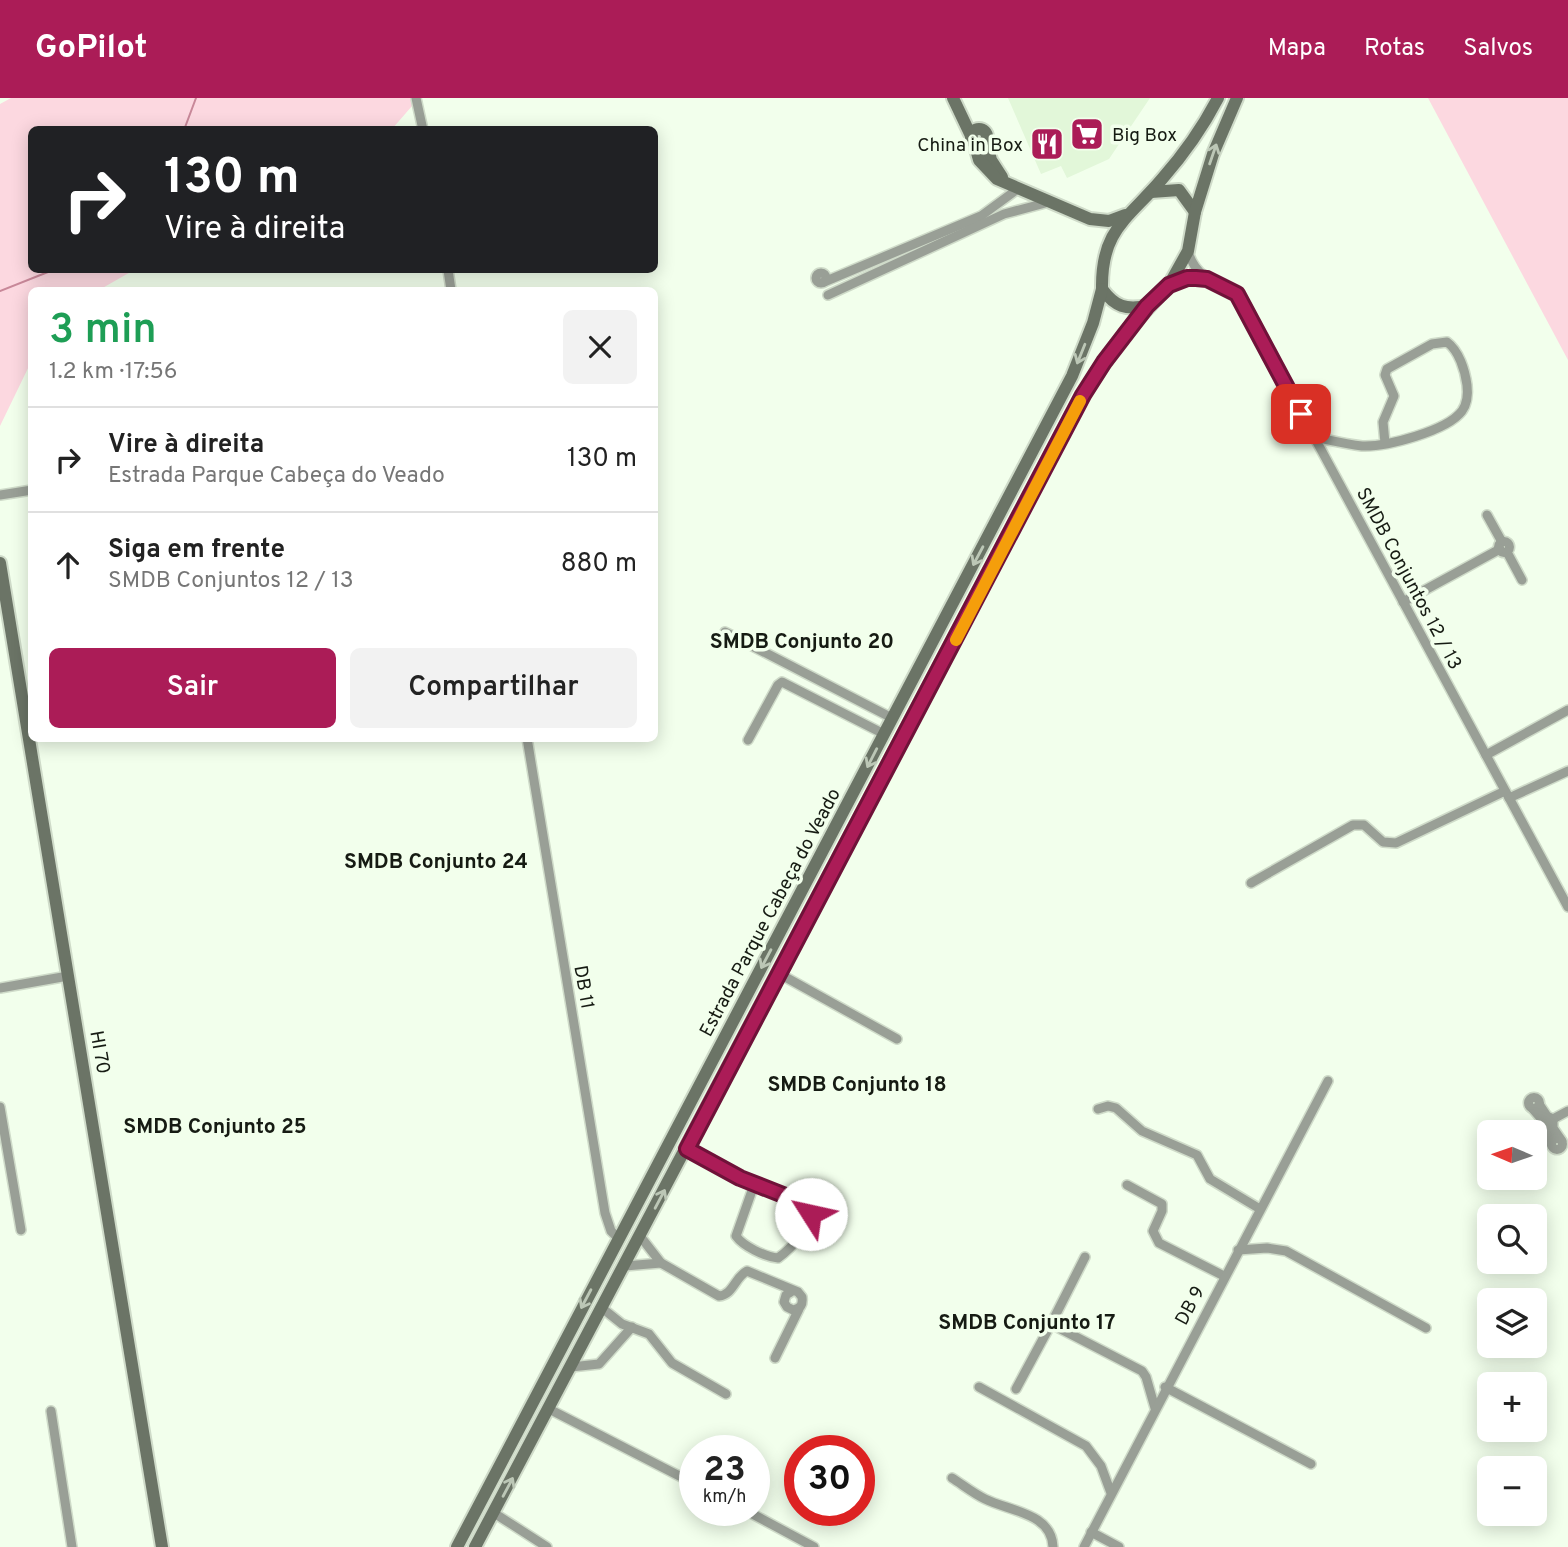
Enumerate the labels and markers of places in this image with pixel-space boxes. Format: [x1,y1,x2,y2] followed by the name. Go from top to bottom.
[1068,115,1106,153] supermarket icon: Big Box
[1112,124,1177,148] place label: Big Box
[1028,125,1066,163] restaurant icon: China in Box
[917,134,1023,158] place label: China in Box
[1271,384,1331,444] pin

